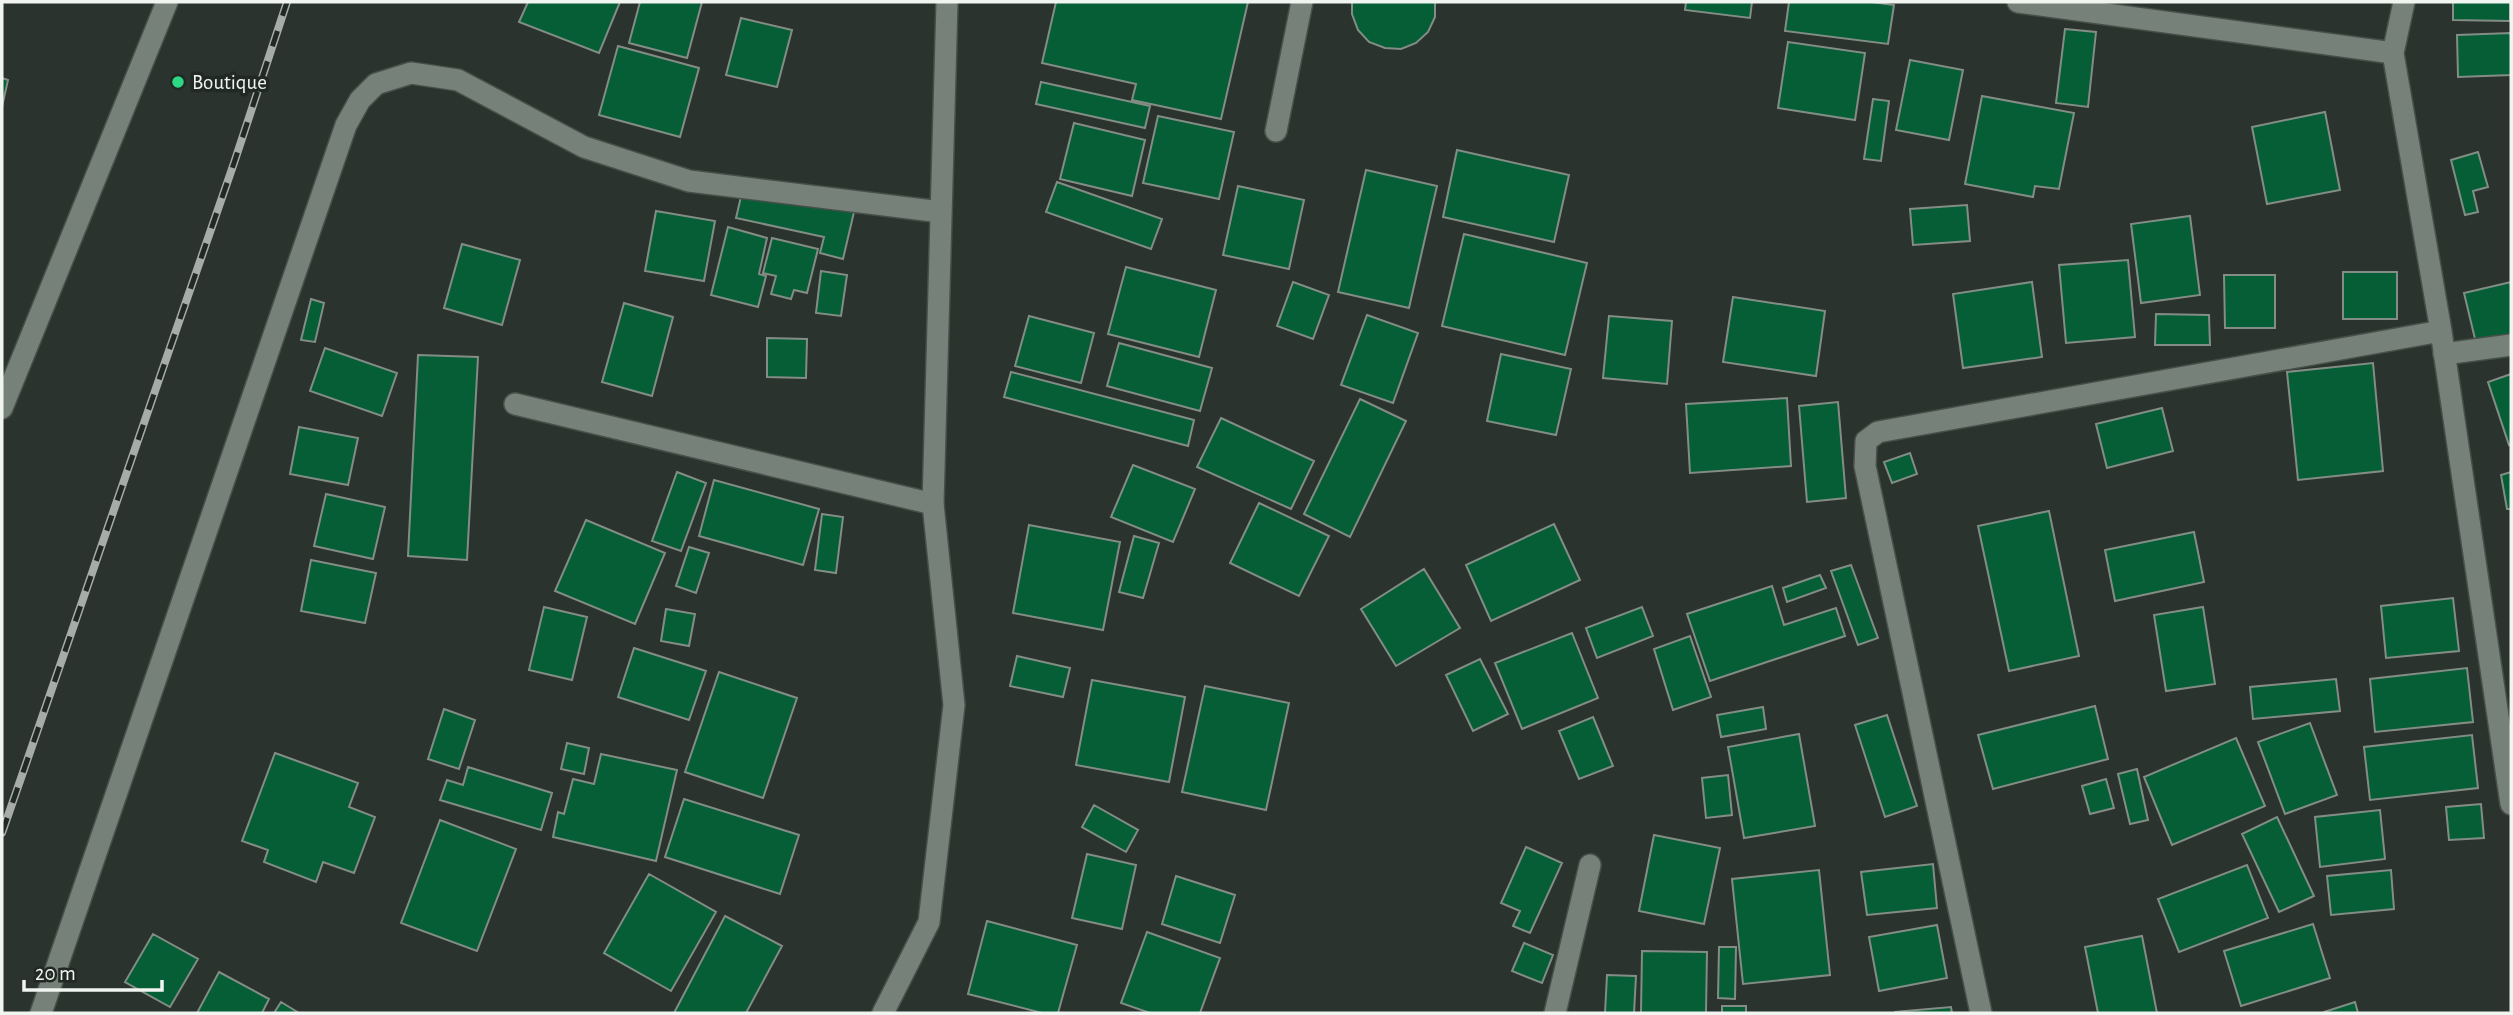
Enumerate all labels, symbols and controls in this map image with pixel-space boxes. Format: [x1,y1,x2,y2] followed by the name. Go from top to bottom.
[192,72,267,93] place label: Boutique
[170,74,186,90] marker: Boutique
[24,948,163,992] scale bar
[35,963,76,984] text: 20 m

